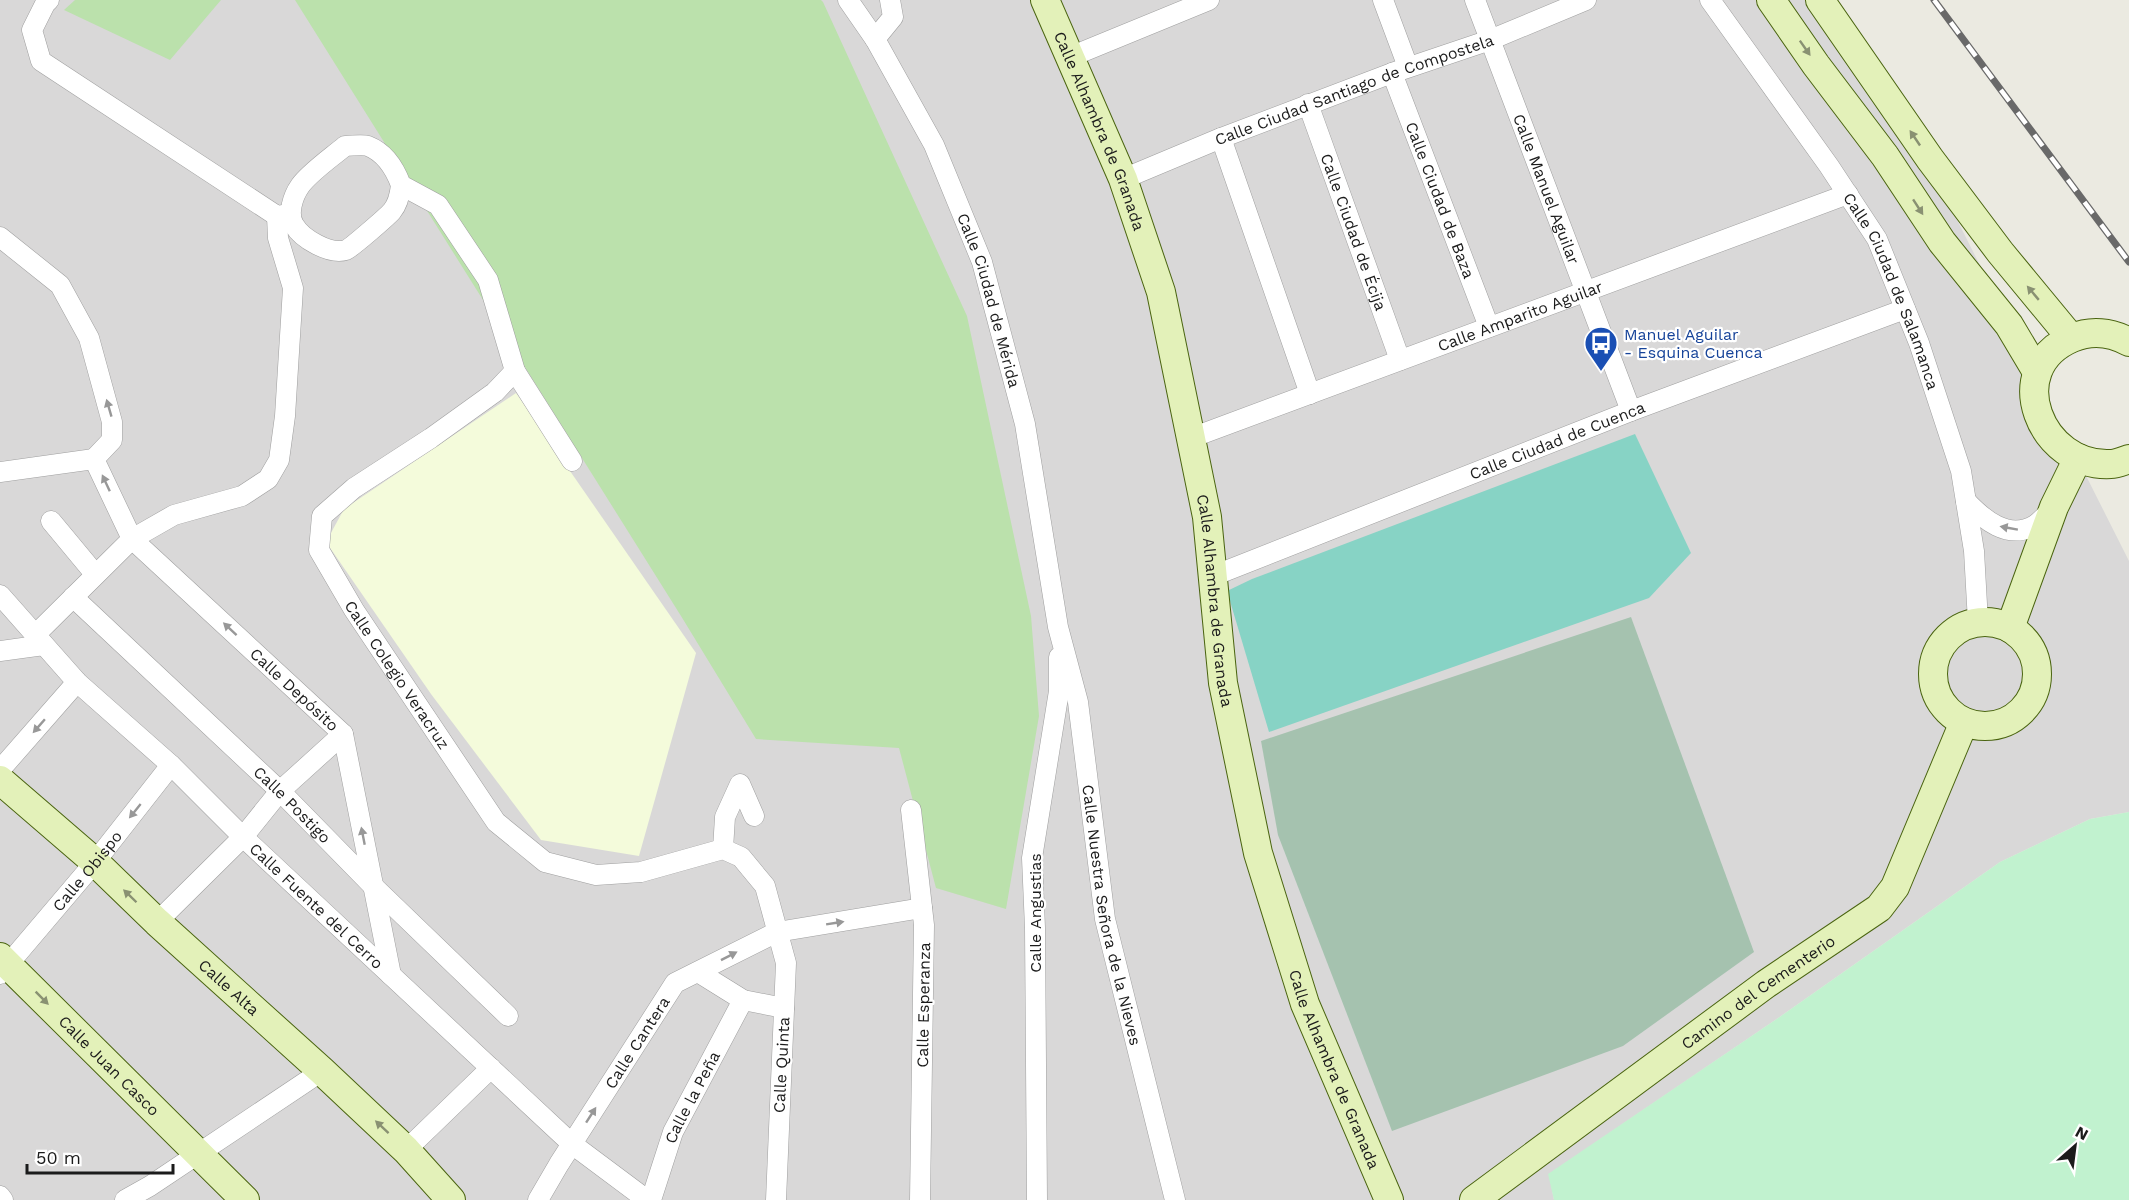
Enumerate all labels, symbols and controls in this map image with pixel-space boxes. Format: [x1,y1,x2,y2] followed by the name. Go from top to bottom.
[1050,29,1149,233] street label: Calle Alhambra de Granada
[1212,30,1496,150] street label: Calle Ciudad Santiago de Compostela
[1799,40,1811,56] one-way arrow
[1509,111,1583,267] street label: Calle Manuel Aguilar
[1402,119,1479,281] street label: Calle Ciudad de Baza
[1910,130,1921,146] one-way arrow
[1317,151,1390,313] street label: Calle Ciudad de Écija
[1839,189,1943,392] street label: Calle Ciudad de Salamanca
[1913,198,1924,215] one-way arrow
[953,210,1024,390] street label: Calle Ciudad de Mérida
[1435,277,1606,356] street label: Calle Amparito Aguilar
[2027,285,2040,301] one-way arrow
[1583,325,1619,372] bus stop icon: Manuel Aguilar - Esquina Cuenca
[1624,325,1762,362] place label: Manuel Aguilar - Esquina Cuenca
[1467,398,1648,484] street label: Calle Ciudad de Cuenca
[103,399,113,417] one-way arrow
[101,475,110,492] one-way arrow
[1193,493,1237,709] street label: Calle Alhambra de Granada
[1999,523,2018,532] one-way arrow
[340,597,453,753] street label: Calle Colegio Veracruz
[223,623,238,636] one-way arrow
[246,644,343,735] street label: Calle Depósito
[32,718,45,734] one-way arrow
[250,762,335,847] street label: Calle Postigo
[1078,783,1145,1047] street label: Calle Nuestra Señora de la Nieves
[128,803,141,819] one-way arrow
[358,826,368,845] one-way arrow
[48,827,126,915] street label: Calle Obispo
[245,839,387,973] street label: Calle Fuente del Cerro
[1026,853,1045,973] street label: Calle Angustias
[123,889,138,903] one-way arrow
[826,918,845,927] one-way arrow
[1677,931,1839,1054] street label: Camino del Cementerio
[913,942,934,1068] street label: Calle Esperanza
[720,952,737,961] one-way arrow
[195,955,263,1020] street label: Calle Alta
[1285,967,1384,1172] street label: Calle Alhambra de Granada
[35,990,49,1004] one-way arrow
[601,993,674,1092] street label: Calle Cantera
[55,1012,163,1120] street label: Calle Juan Casco
[769,1017,794,1114] street label: Calle Quinta
[661,1048,724,1146] street label: Calle la Peña
[585,1107,597,1123] one-way arrow
[2045,1116,2105,1176] north arrow
[375,1121,389,1135] one-way arrow
[2072,1122,2092,1144] text: N
[27,1137,172,1175] scale bar
[36,1147,81,1168] text: 50 m

